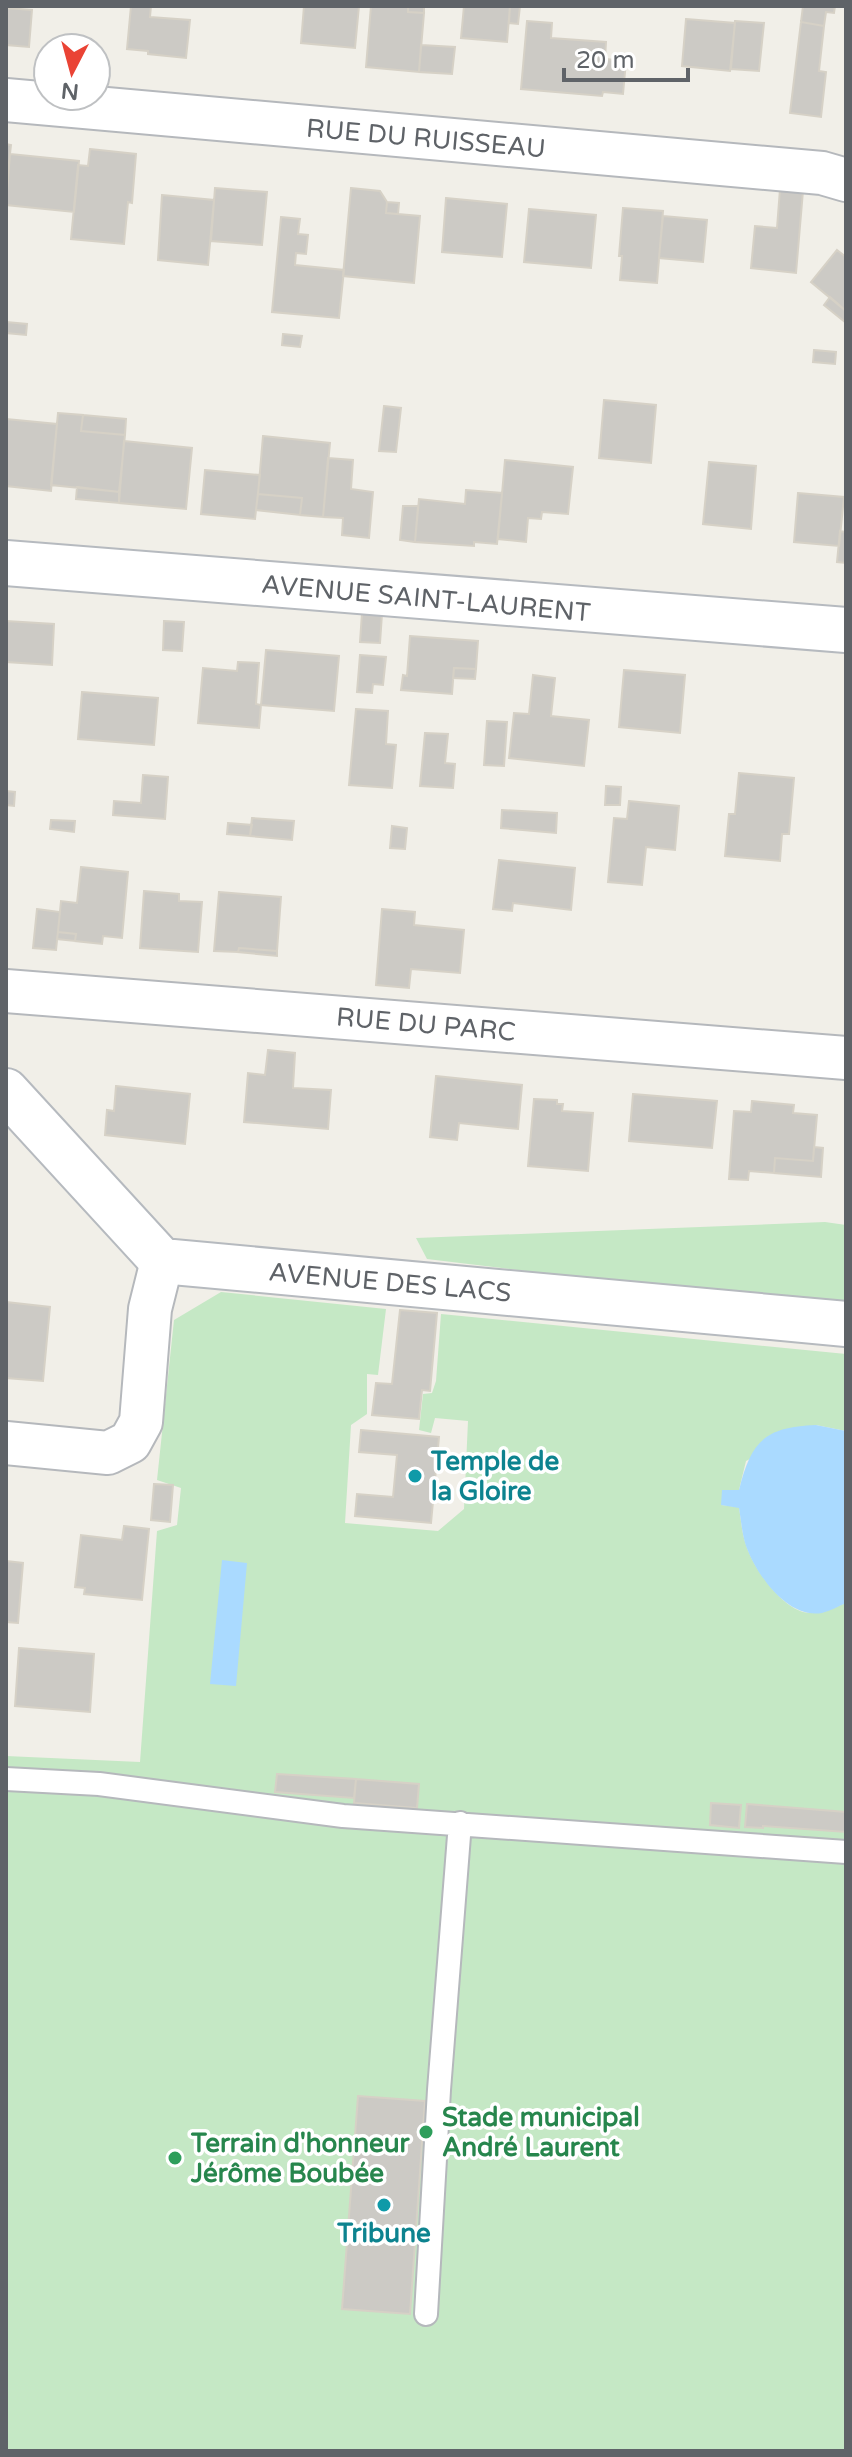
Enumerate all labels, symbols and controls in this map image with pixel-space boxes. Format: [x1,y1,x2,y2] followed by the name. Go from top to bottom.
[32,32,112,112] north arrow
[564,32,688,82] scale bar
[576,46,634,75] text: 20 m
[60,77,80,105] text: N
[305,113,547,164] street label: RUE DU RUISSEAU
[260,569,592,628] street label: AVENUE SAINT-LAURENT
[335,1001,517,1048] street label: RUE DU PARC
[267,1256,512,1309] street label: AVENUE DES LACS
[430,1446,560,1507] place label: Temple de la Gloire
[406,1467,424,1485] marker: Temple de la Gloire
[442,2102,640,2163] place label: Stade municipal André Laurent
[417,2123,435,2141] marker: Stade municipal André Laurent
[190,2128,411,2189] place label: Terrain d'honneur Jérôme Boubée
[166,2149,184,2167] marker: Terrain d'honneur Jérôme Boubée
[375,2196,393,2214] marker: Tribune
[336,2218,431,2249] place label: Tribune

